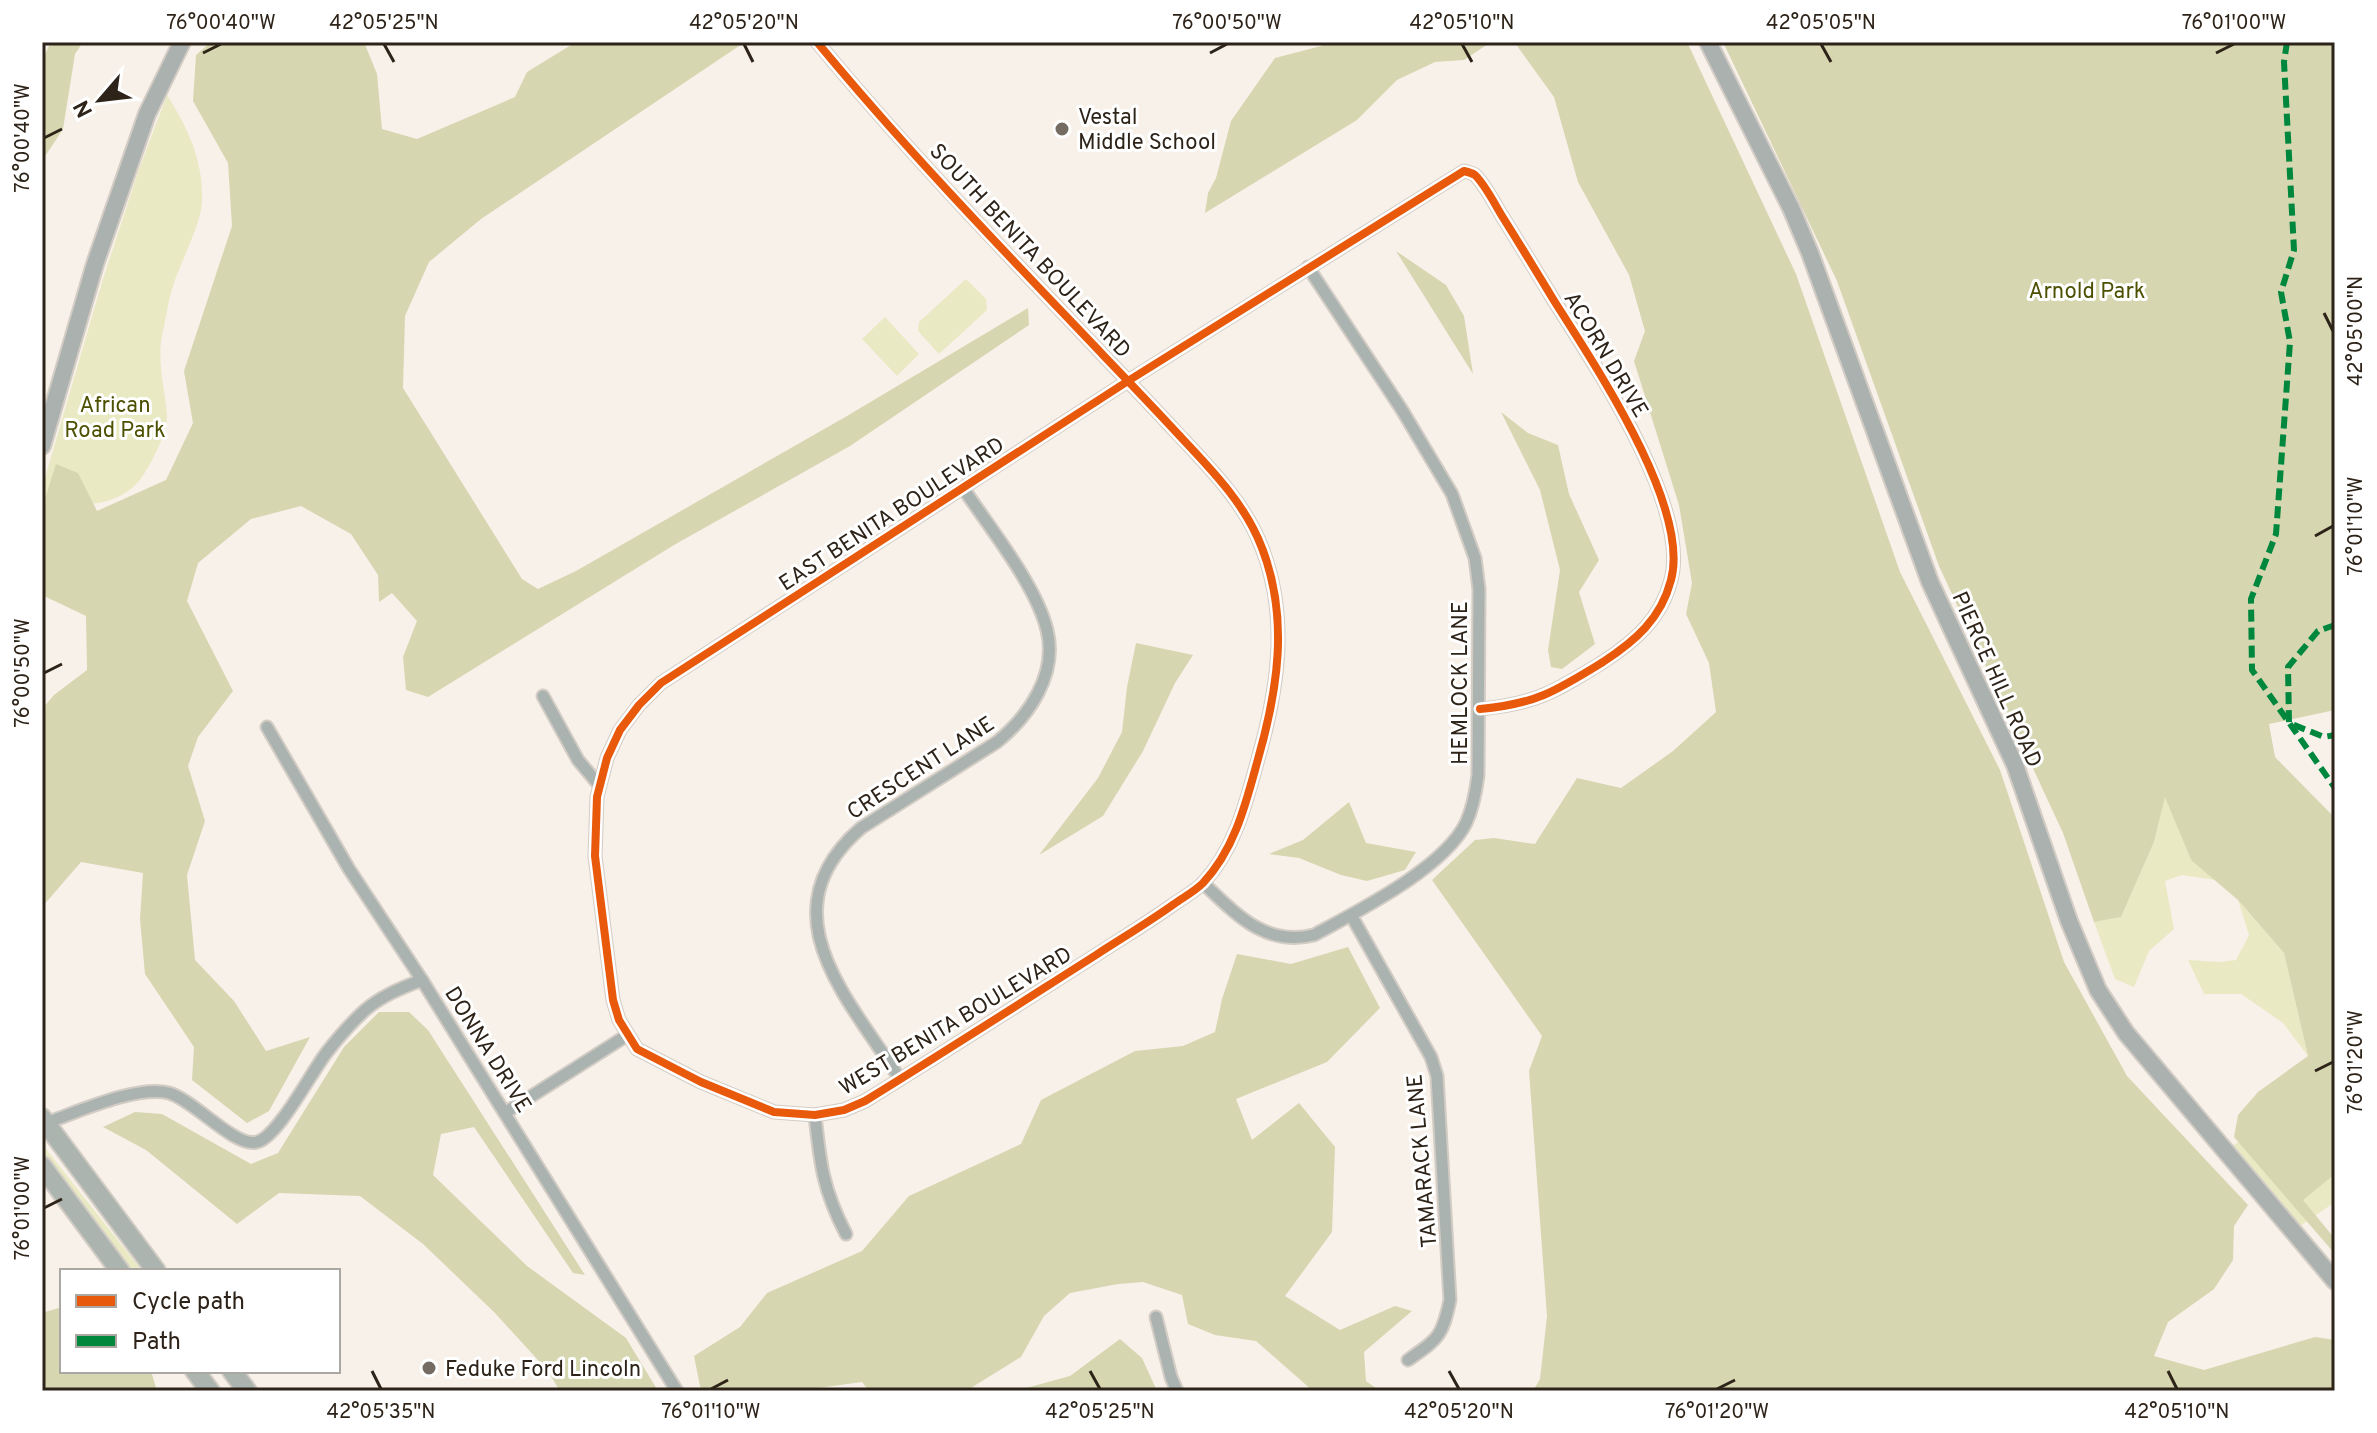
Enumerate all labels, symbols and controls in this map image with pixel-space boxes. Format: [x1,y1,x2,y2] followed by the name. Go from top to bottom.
[166,11,276,37] text: 76°00'40"W
[329,11,439,37] text: 42°05'25"N
[689,11,799,37] text: 42°05'20"N
[1172,11,1282,37] text: 76°00'50"W
[1410,11,1514,37] text: 42°05'10"N
[1766,11,1876,37] text: 42°05'05"N
[2182,11,2286,37] text: 76°01'00"W
[60,60,140,140] north arrow
[11,83,37,193] text: 76°00'40"W
[69,95,100,122] text: N
[1078,105,1216,157] place label: Vestal Middle School
[1053,120,1071,138] marker: Vestal Middle School
[923,139,1136,365] street label: SOUTH BENITA BOULEVARD
[2344,276,2370,386] text: 42°05'00"N
[2028,279,2146,306] park label: Arnold Park
[1557,288,1653,423] street label: ACORN DRIVE
[64,393,166,445] park label: African Road Park
[775,432,1010,598] street label: EAST BENITA BOULEVARD
[2344,476,2370,576] text: 76°01'10"W
[1945,588,2047,772] street label: PIERCE HILL ROAD
[1448,601,1475,765] street label: HEMLOCK LANE
[11,618,37,728] text: 76°00'50"W
[843,711,1000,827] street label: CRESCENT LANE
[835,942,1078,1102] street label: WEST BENITA BOULEVARD
[437,982,536,1118] street label: DONNA DRIVE
[2344,1010,2370,1114] text: 76°01'20"W
[1402,1073,1445,1249] street label: TAMARACK LANE
[11,1156,37,1260] text: 76°01'00"W
[60,1269,340,1373] legend
[132,1288,245,1318] text: Cycle path
[132,1328,181,1358] text: Path
[445,1357,641,1384] place label: Feduke Ford Lincoln
[420,1359,438,1377] marker: Feduke Ford Lincoln
[326,1400,436,1426] text: 42°05'35"N
[661,1400,761,1426] text: 76°01'10"W
[1045,1400,1155,1426] text: 42°05'25"N
[1404,1400,1514,1426] text: 42°05'20"N
[1665,1400,1769,1426] text: 76°01'20"W
[2125,1400,2229,1426] text: 42°05'10"N

